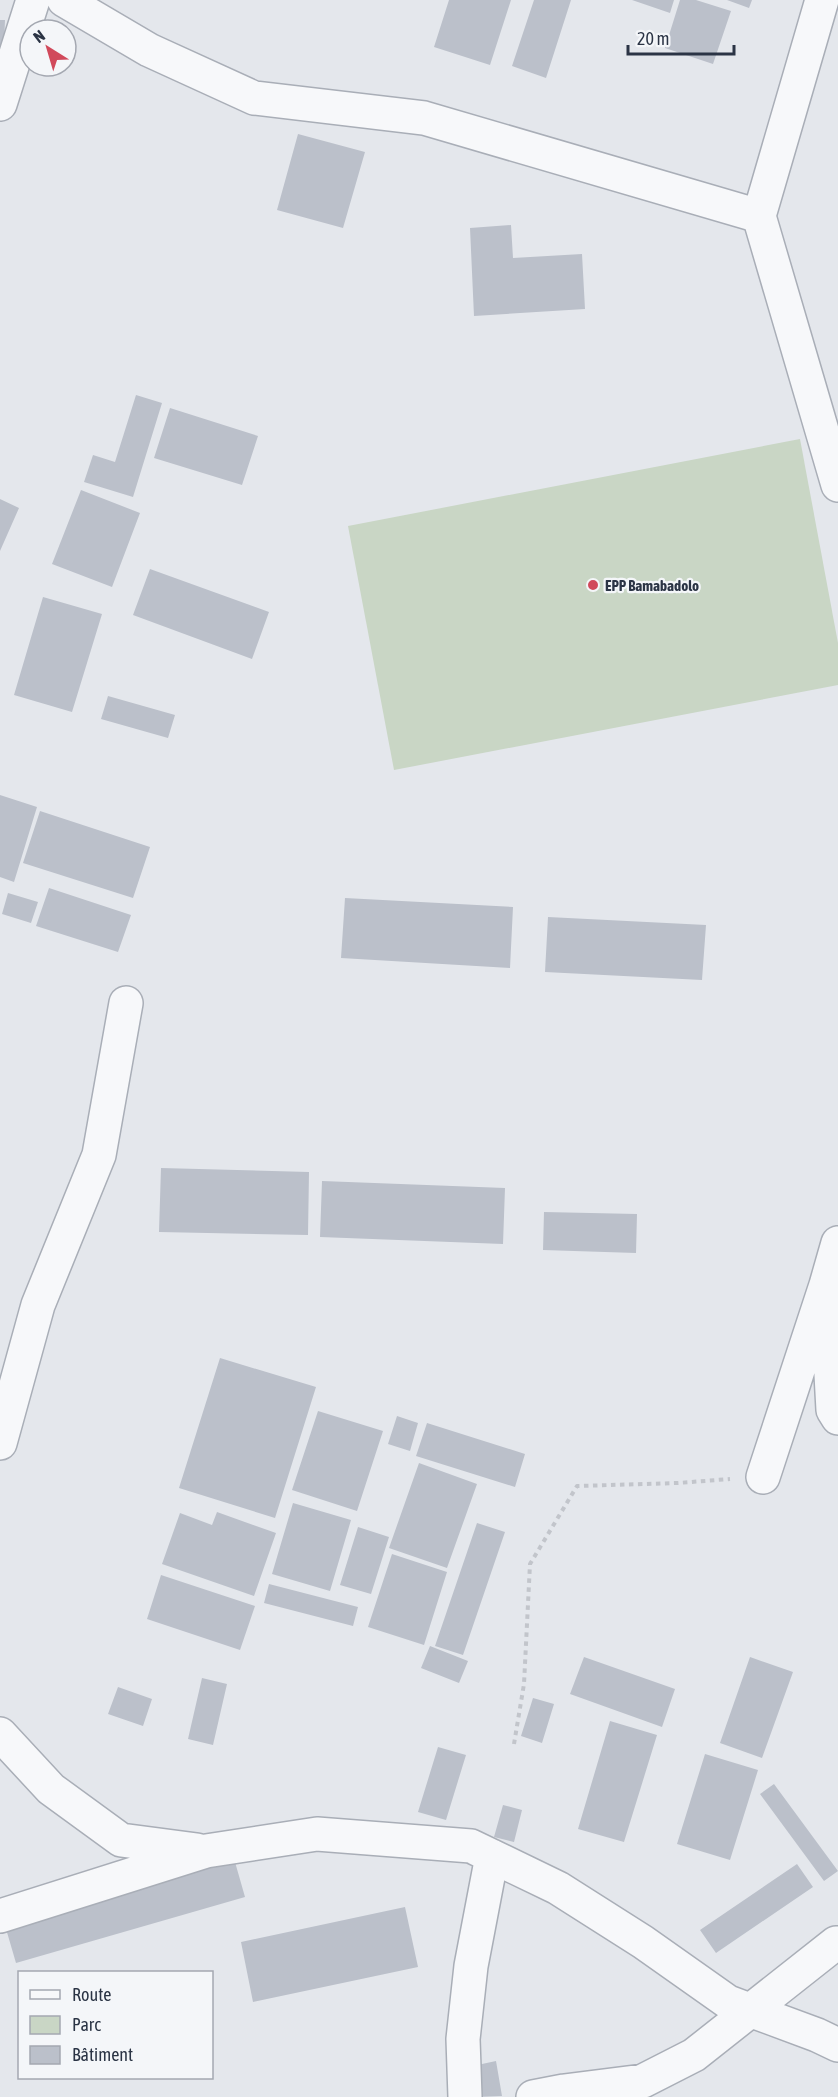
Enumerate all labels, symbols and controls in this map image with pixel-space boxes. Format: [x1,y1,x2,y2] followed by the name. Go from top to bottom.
[18,18,78,78] north arrow
[628,18,734,56] scale bar
[30,26,48,46] text: N
[637,28,669,49] text: 20 m
[605,577,699,594] place label: EPP Bamabadolo
[586,578,600,592] marker: EPP Bamabadolo
[18,1971,213,2079] legend
[72,1984,111,2005] text: Route
[72,2014,101,2035] text: Parc
[72,2044,133,2065] text: Bâtiment

